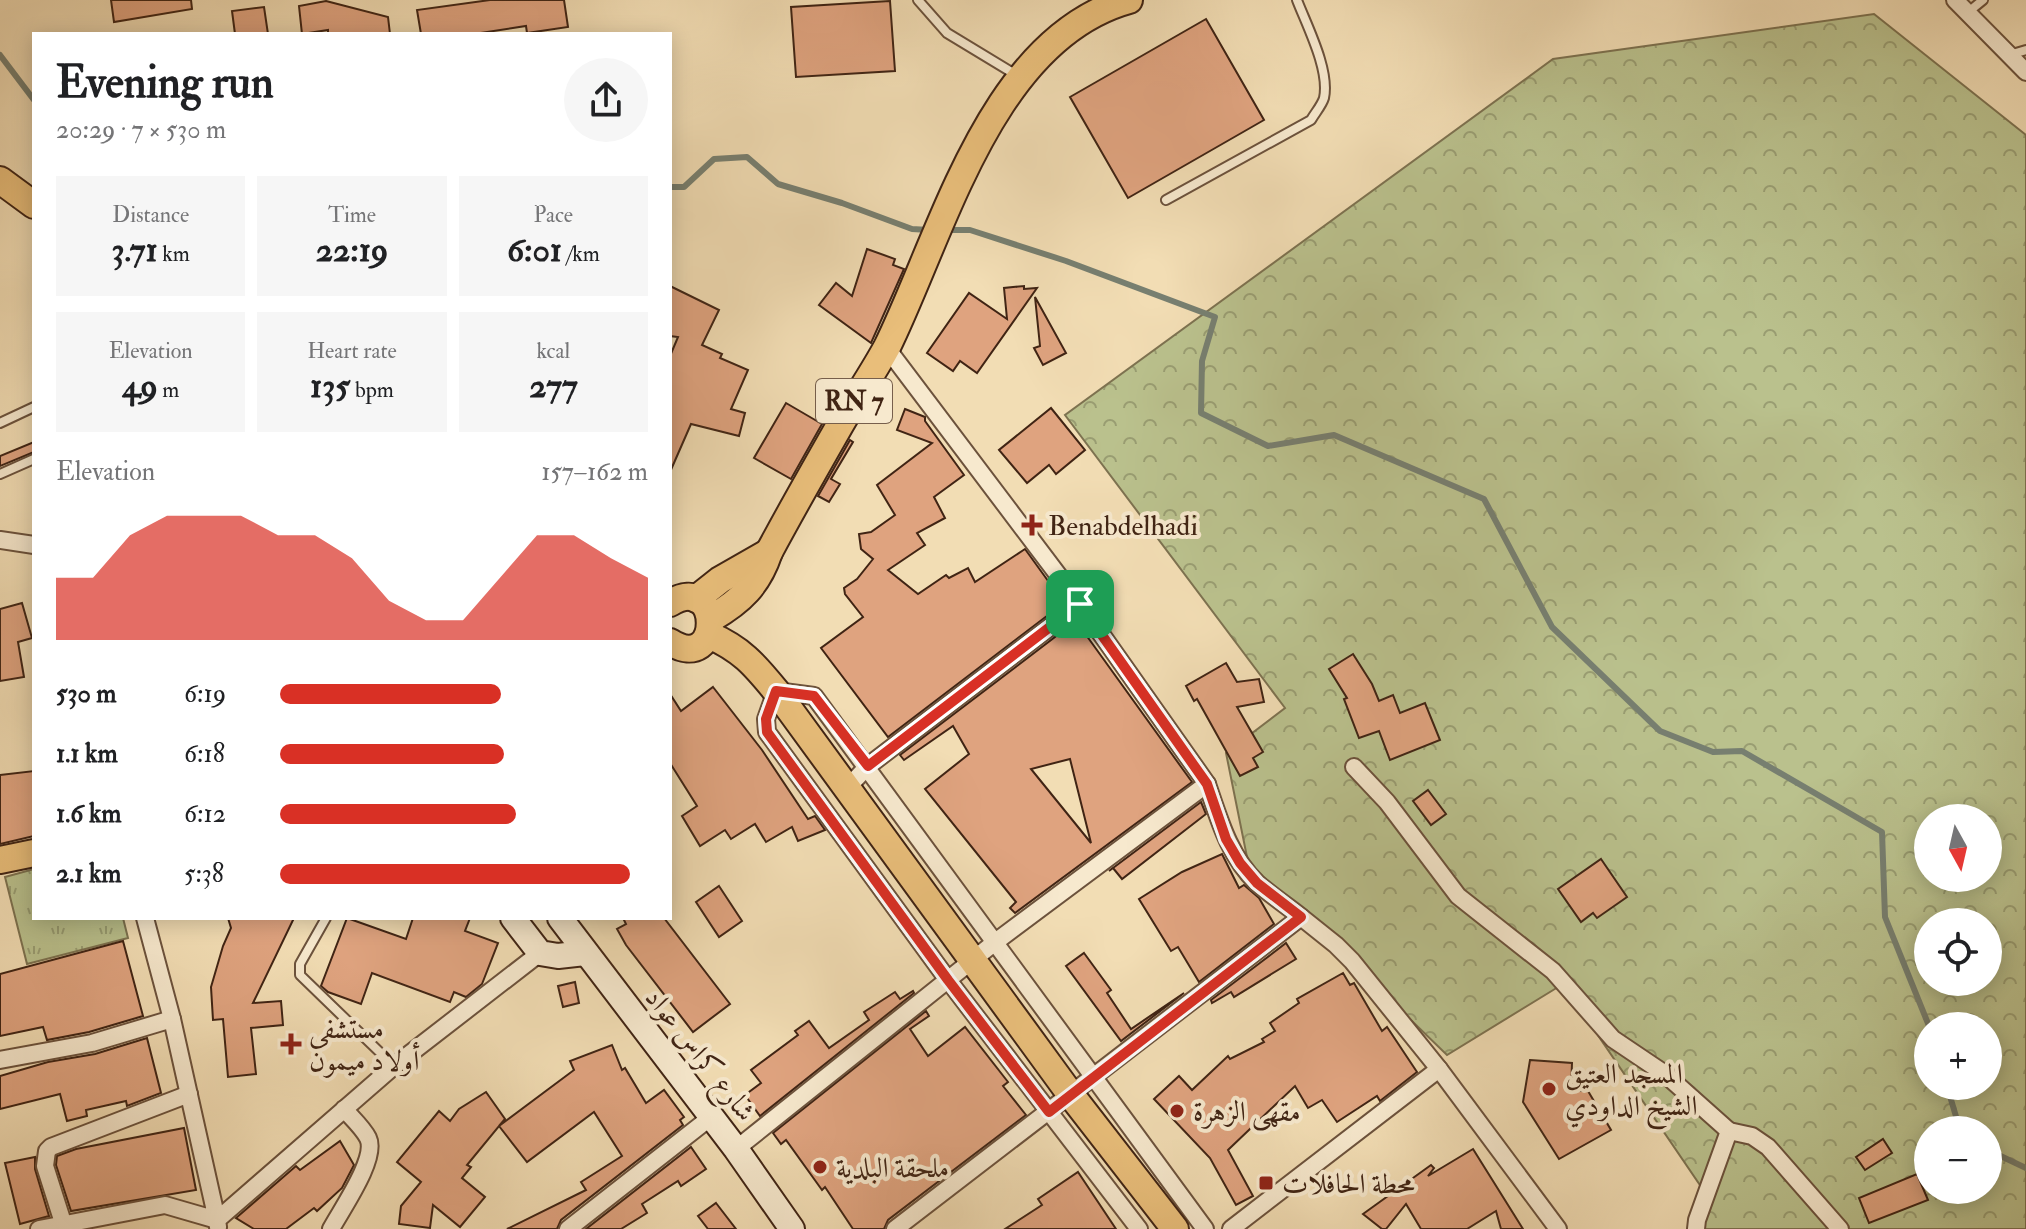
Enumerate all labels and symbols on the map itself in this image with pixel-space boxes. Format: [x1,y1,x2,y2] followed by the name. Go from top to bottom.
[816,379,892,423] road number: RN 7
[1048,509,1198,544] place label: Benabdelhadi
[1023,516,1041,534] marker: Benabdelhadi
[1046,570,1114,638] pin
[1914,804,2002,892] north arrow
[633,981,763,1132] street label: شارع كراس عواد
[309,1012,420,1079] place label: مستشفى أولاد ميمون
[280,1033,302,1055] marker: مستشفى أولاد ميمون
[1565,1057,1697,1130] place label: المسجد العتيق الشيخ الداودي
[1540,1080,1558,1098] marker: المسجد العتيق الشيخ الداودي
[1193,1095,1301,1131] place label: مقهى الزهرة
[1168,1102,1186,1120] marker: مقهى الزهرة
[836,1151,949,1186] place label: ملحقة البلدية
[811,1158,829,1176] marker: ملحقة البلدية
[1282,1167,1415,1202] place label: محطة الحافلات
[1257,1174,1275,1192] marker: محطة الحافلات

